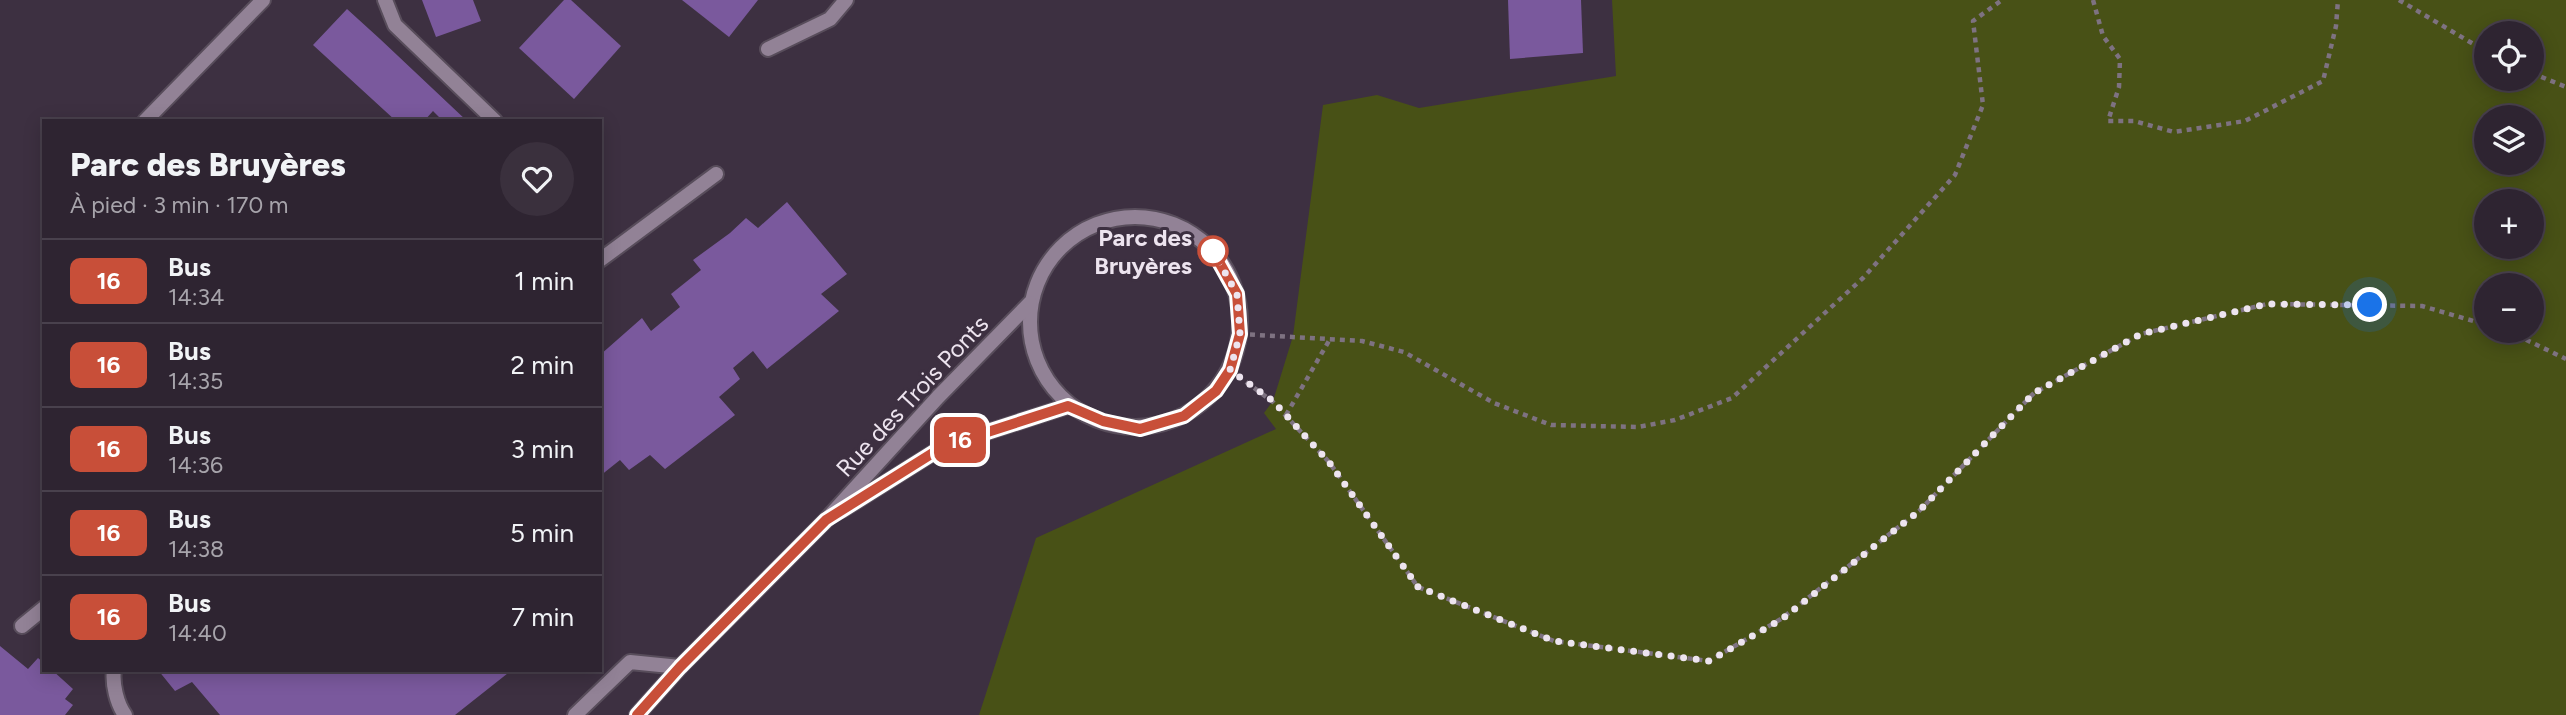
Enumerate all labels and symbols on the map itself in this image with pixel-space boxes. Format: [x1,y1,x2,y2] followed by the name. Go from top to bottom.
[1094,223,1192,280] place label: Parc des Bruyères
[1198,236,1228,266] marker: Parc des Bruyères
[2352,287,2387,322] your location
[830,309,994,483] street label: Rue des Trois Ponts
[928,417,992,463] line badge: 16

